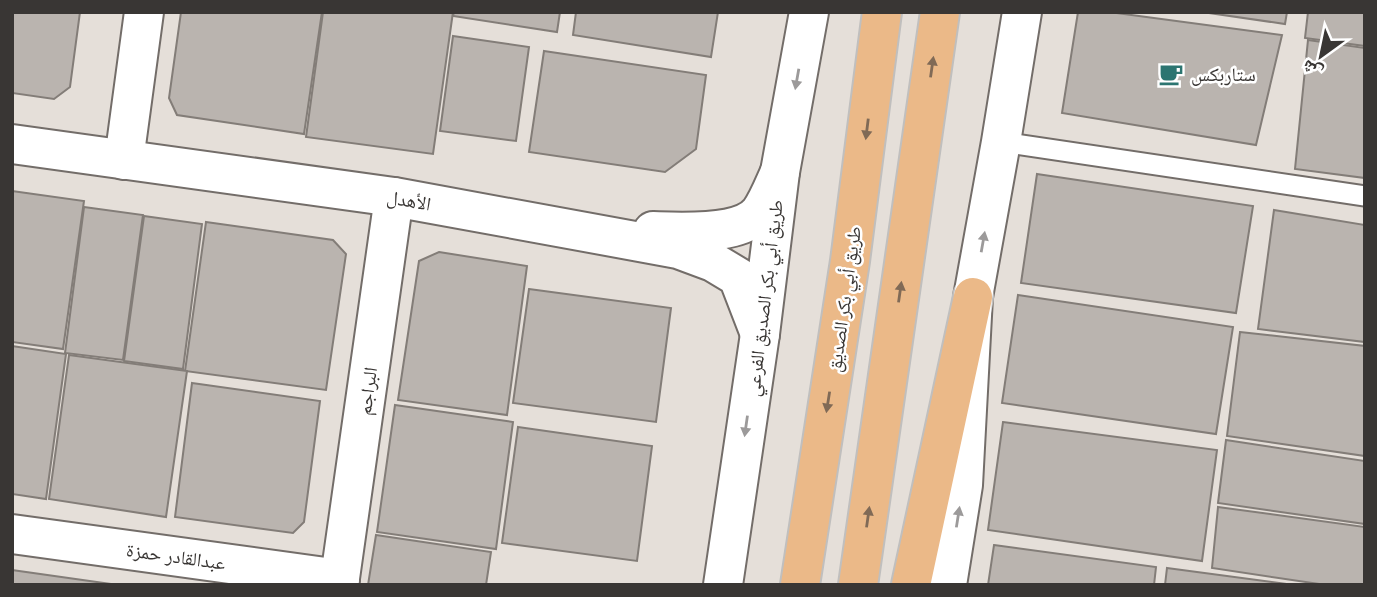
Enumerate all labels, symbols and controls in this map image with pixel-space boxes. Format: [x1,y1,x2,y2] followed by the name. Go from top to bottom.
[1286,21,1356,91] north arrow
[1297,55,1327,85] text: ش
[927,56,938,78] one-way arrow
[1157,60,1185,88] cafe icon: ستاربكس
[1191,63,1256,86] place label: ستاربكس
[791,68,802,90] one-way arrow
[862,118,873,140] one-way arrow
[385,185,433,216] street label: الأهدل
[741,198,792,398] street label: طريق أبي بكر الصديق الفرعي
[823,224,870,374] street label: طريق أبي بكر الصديق
[978,231,989,253] one-way arrow
[895,281,906,303] one-way arrow
[353,365,383,417] street label: البراجم
[822,391,833,413] one-way arrow
[741,415,752,437] one-way arrow
[863,506,874,528] one-way arrow
[953,506,964,528] one-way arrow
[125,538,227,575] street label: عبدالقادر حمزة

